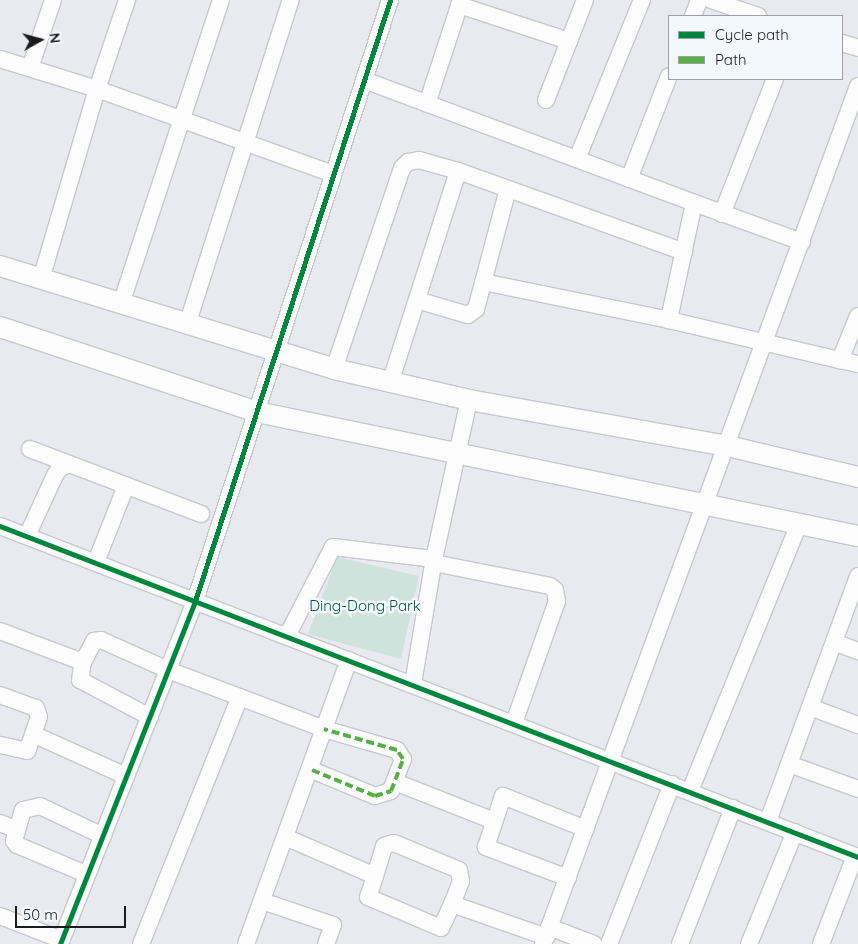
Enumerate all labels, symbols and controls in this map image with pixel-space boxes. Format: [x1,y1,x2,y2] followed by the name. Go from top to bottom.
[15,15,65,65] north arrow
[668,15,843,80] legend
[715,25,789,44] text: Cycle path
[45,32,64,44] text: N
[715,50,747,69] text: Path
[309,597,421,615] park label: Ding-Dong Park
[18,896,129,928] scale bar
[23,905,58,924] text: 50 m

